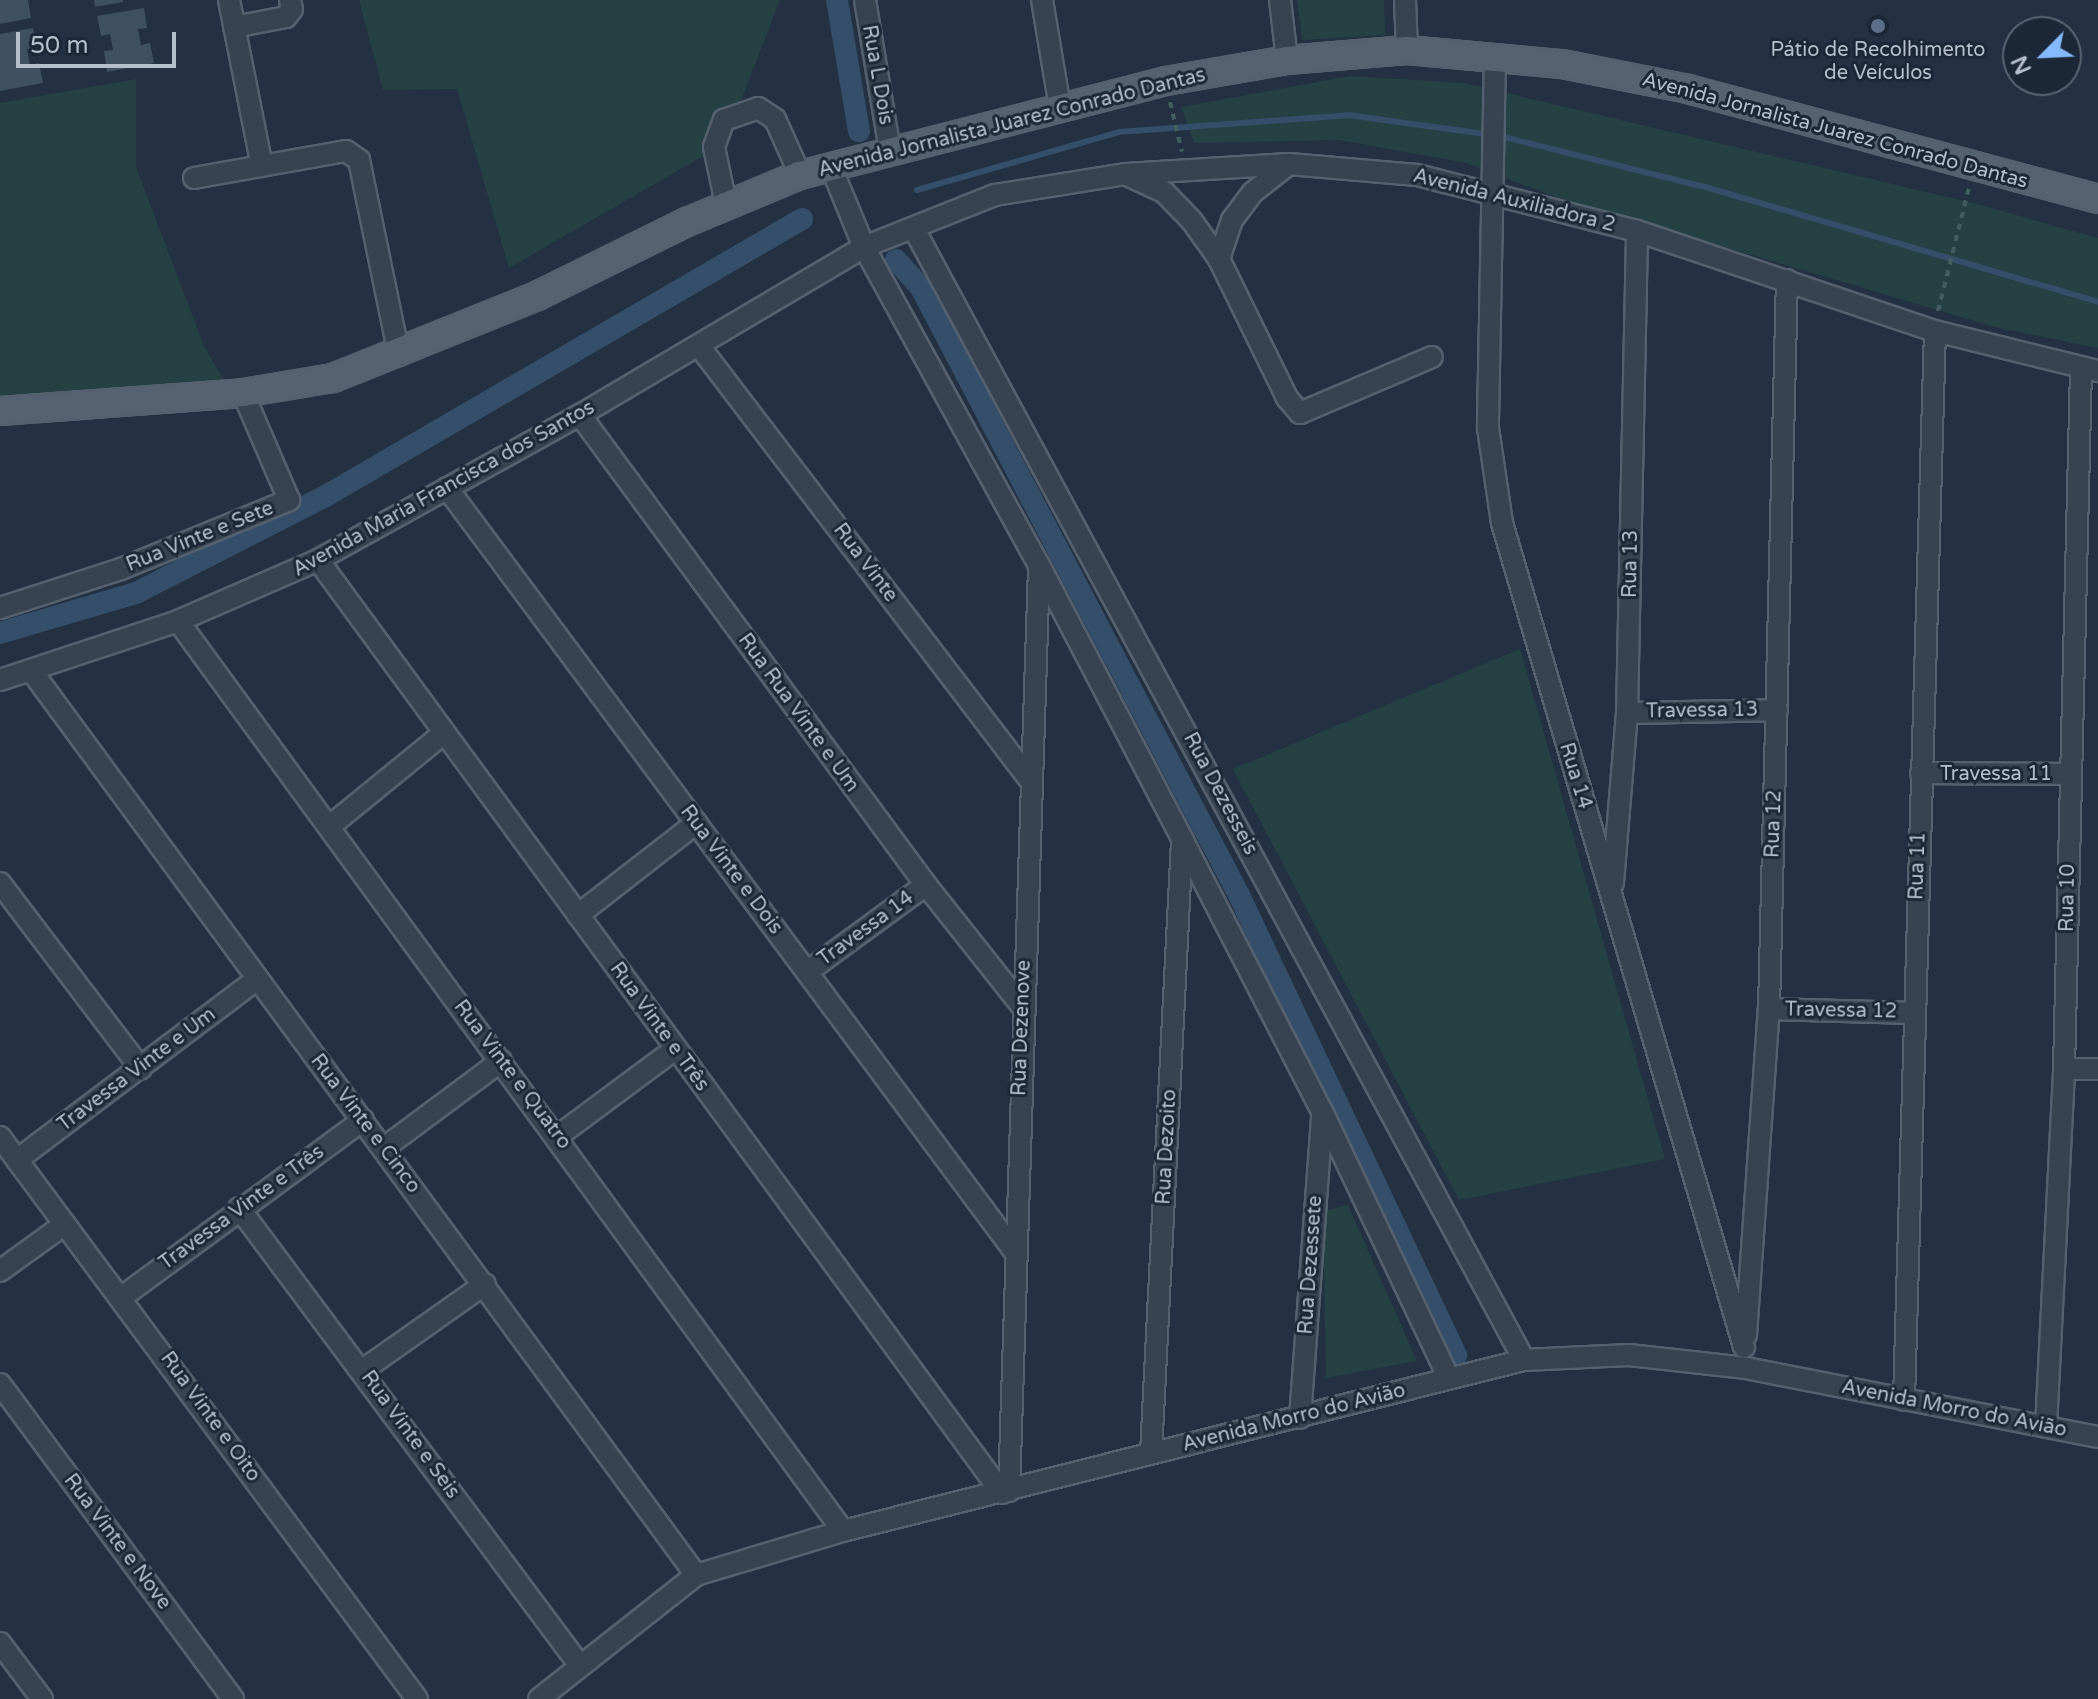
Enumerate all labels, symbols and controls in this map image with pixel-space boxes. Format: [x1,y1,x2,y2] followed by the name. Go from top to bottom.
[20,16,180,66] scale bar
[2002,16,2082,96] north arrow
[1869,17,1887,35] marker: Pátio de Recolhimento de Veículos
[856,23,898,127] street label: Rua L Dois
[30,31,88,60] text: 50 m
[1771,38,1985,85] place label: Pátio de Recolhimento de Veículos
[2006,52,2037,78] text: N
[816,63,1208,183] street label: Avenida Jornalista Juarez Conrado Dantas
[1640,68,2030,194] street label: Avenida Jornalista Juarez Conrado Dantas
[1411,164,1617,238] street label: Avenida Auxiliadora 2
[289,396,599,582] street label: Avenida Maria Francisca dos Santos
[123,497,277,577] street label: Rua Vinte e Sete
[828,519,902,607] street label: Rua Vinte
[1618,530,1644,598] street label: Rua 13
[732,629,864,797] street label: Rua Rua Vinte e Um
[1646,698,1758,724] street label: Travessa 13
[1178,729,1262,859] street label: Rua Dezesseis
[1554,740,1596,812] street label: Rua 14
[1940,762,2052,786] street label: Travessa 11
[1761,790,1787,858] street label: Rua 12
[675,801,787,939] street label: Rua Vinte e Dois
[1905,832,1931,900] street label: Rua 11
[2055,864,2081,932] street label: Rua 10
[814,886,918,972] street label: Travessa 14
[604,958,714,1096] street label: Rua Vinte e Três
[1008,960,1036,1096] street label: Rua Dezenove
[448,996,576,1154] street label: Rua Vinte e Quatro
[1785,998,1897,1024] street label: Travessa 12
[53,1003,221,1137] street label: Travessa Vinte e Um
[305,1050,425,1198] street label: Rua Vinte e Cinco
[1152,1089,1182,1205] street label: Rua Dezoito
[155,1140,329,1276] street label: Travessa Vinte e Três
[1294,1195,1328,1335] street label: Rua Dezessete
[155,1347,265,1487] street label: Rua Vinte e Oito
[356,1366,464,1504] street label: Rua Vinte e Seis
[1839,1375,2069,1443] street label: Avenida Morro do Avião
[1180,1379,1408,1457] street label: Avenida Morro do Avião
[58,1469,176,1615] street label: Rua Vinte e Nove

